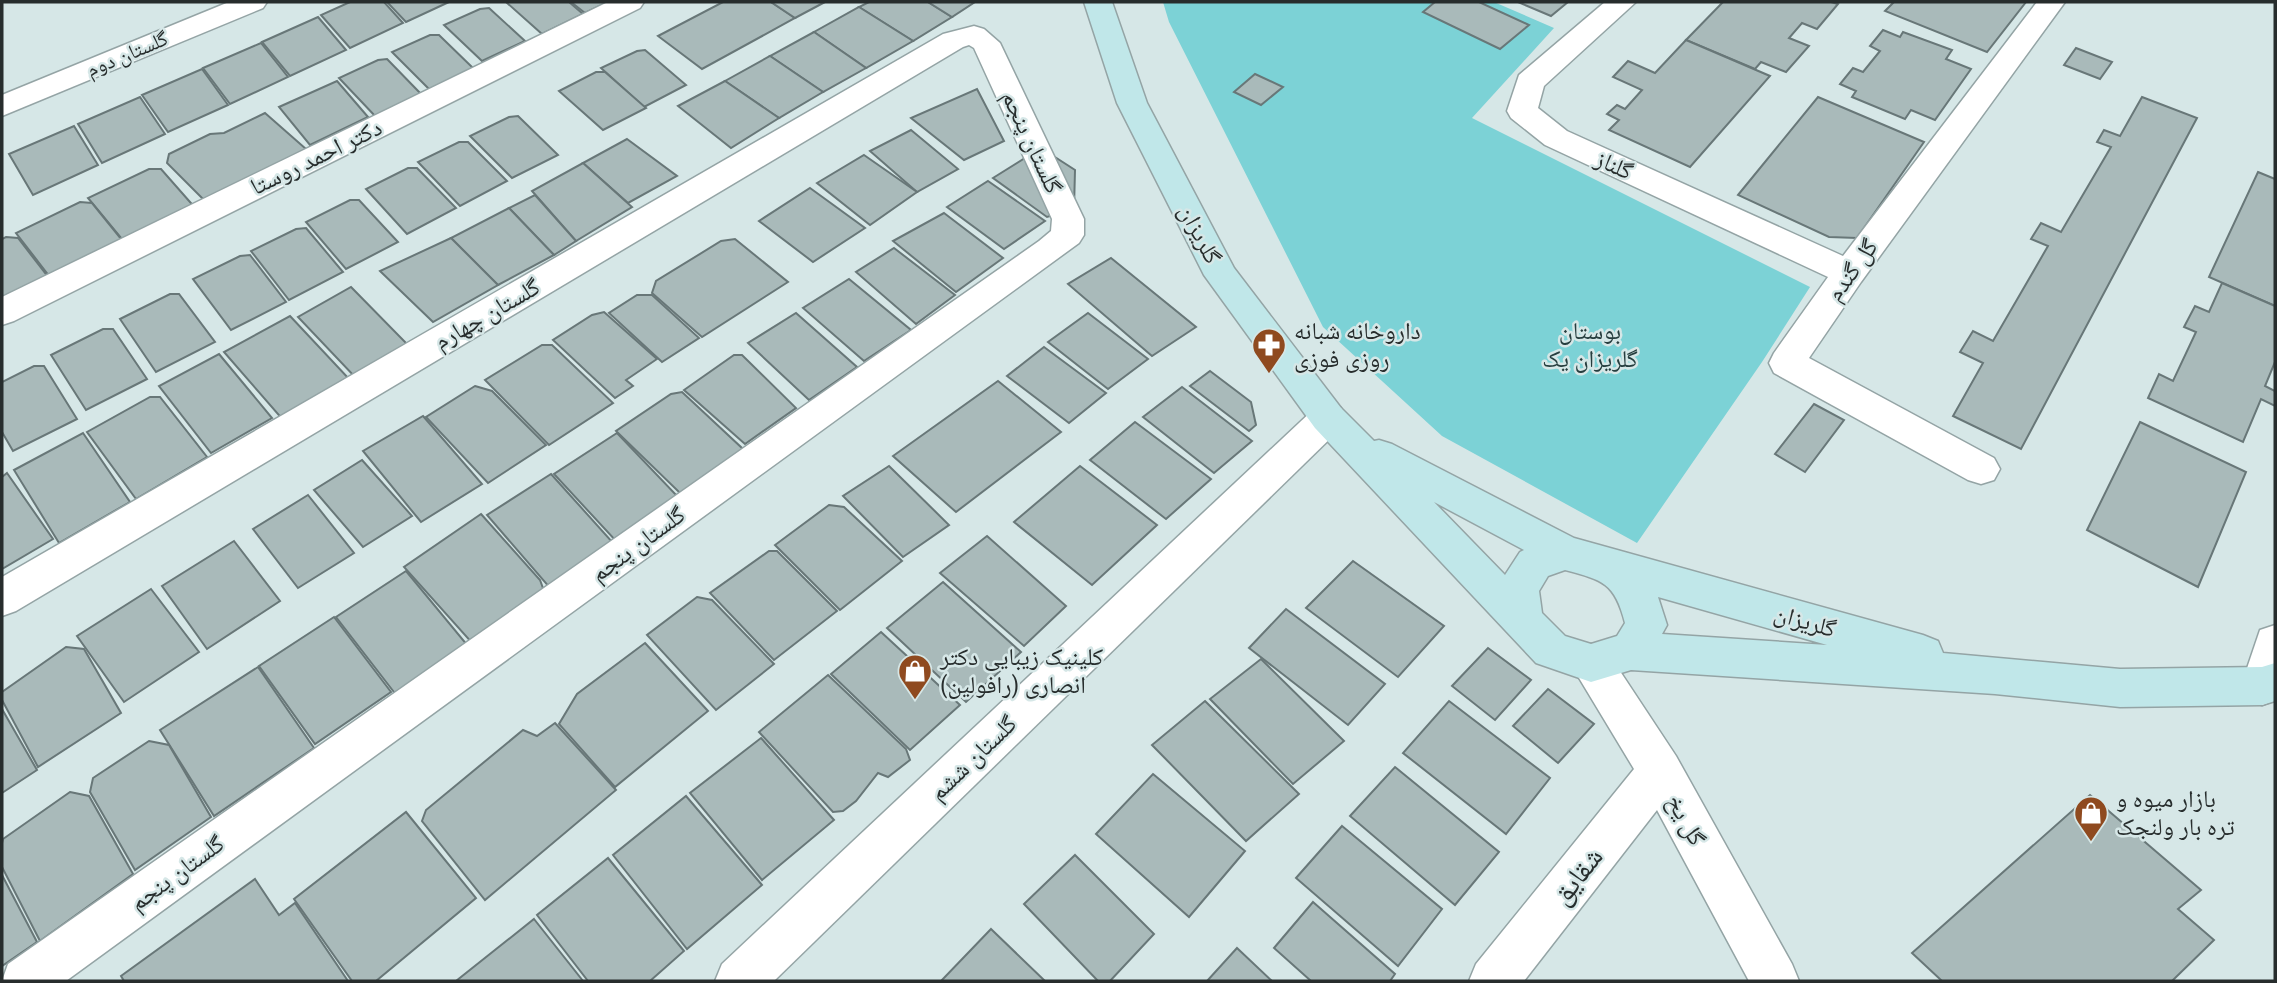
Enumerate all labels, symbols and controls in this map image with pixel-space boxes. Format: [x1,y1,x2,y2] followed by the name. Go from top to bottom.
[82,26,173,84] street label: گلستان دوم
[994,86,1068,199] street label: گلستان پنجم
[246,113,386,201] street label: دکتر احمد روستا
[1590,144,1637,186] street label: گلناز
[1173,200,1227,269] street label: گلریزان
[1820,234,1885,308] street label: گل گندم
[429,272,546,357] street label: گلستان چهارم
[1294,317,1421,373] place label: داروخانه شبانه روزی فوزی
[1542,317,1638,373] park label: بوستان گلریزان یک
[1250,326,1288,375] pharmacy icon: داروخانه شبانه روزی فوزی
[585,500,692,589] street label: گلستان پنجم
[1771,599,1839,643] street label: گلریزان
[939,643,1103,699] place label: کلینیک زیبایی دکتر انصاری (رافولین)
[896,652,934,701] shop icon: کلینیک زیبایی دکتر انصاری (رافولین)
[924,710,1024,808] street label: گلستان ششم
[2116,785,2235,841] place label: بازار میوه و تره بار ولنجک
[1660,790,1711,851] street label: گل یخ
[2072,794,2110,843] shop icon: بازار میوه و تره بار ولنجک
[124,829,231,918] street label: گلستان پنجم
[1544,841,1610,912] street label: شقایق

